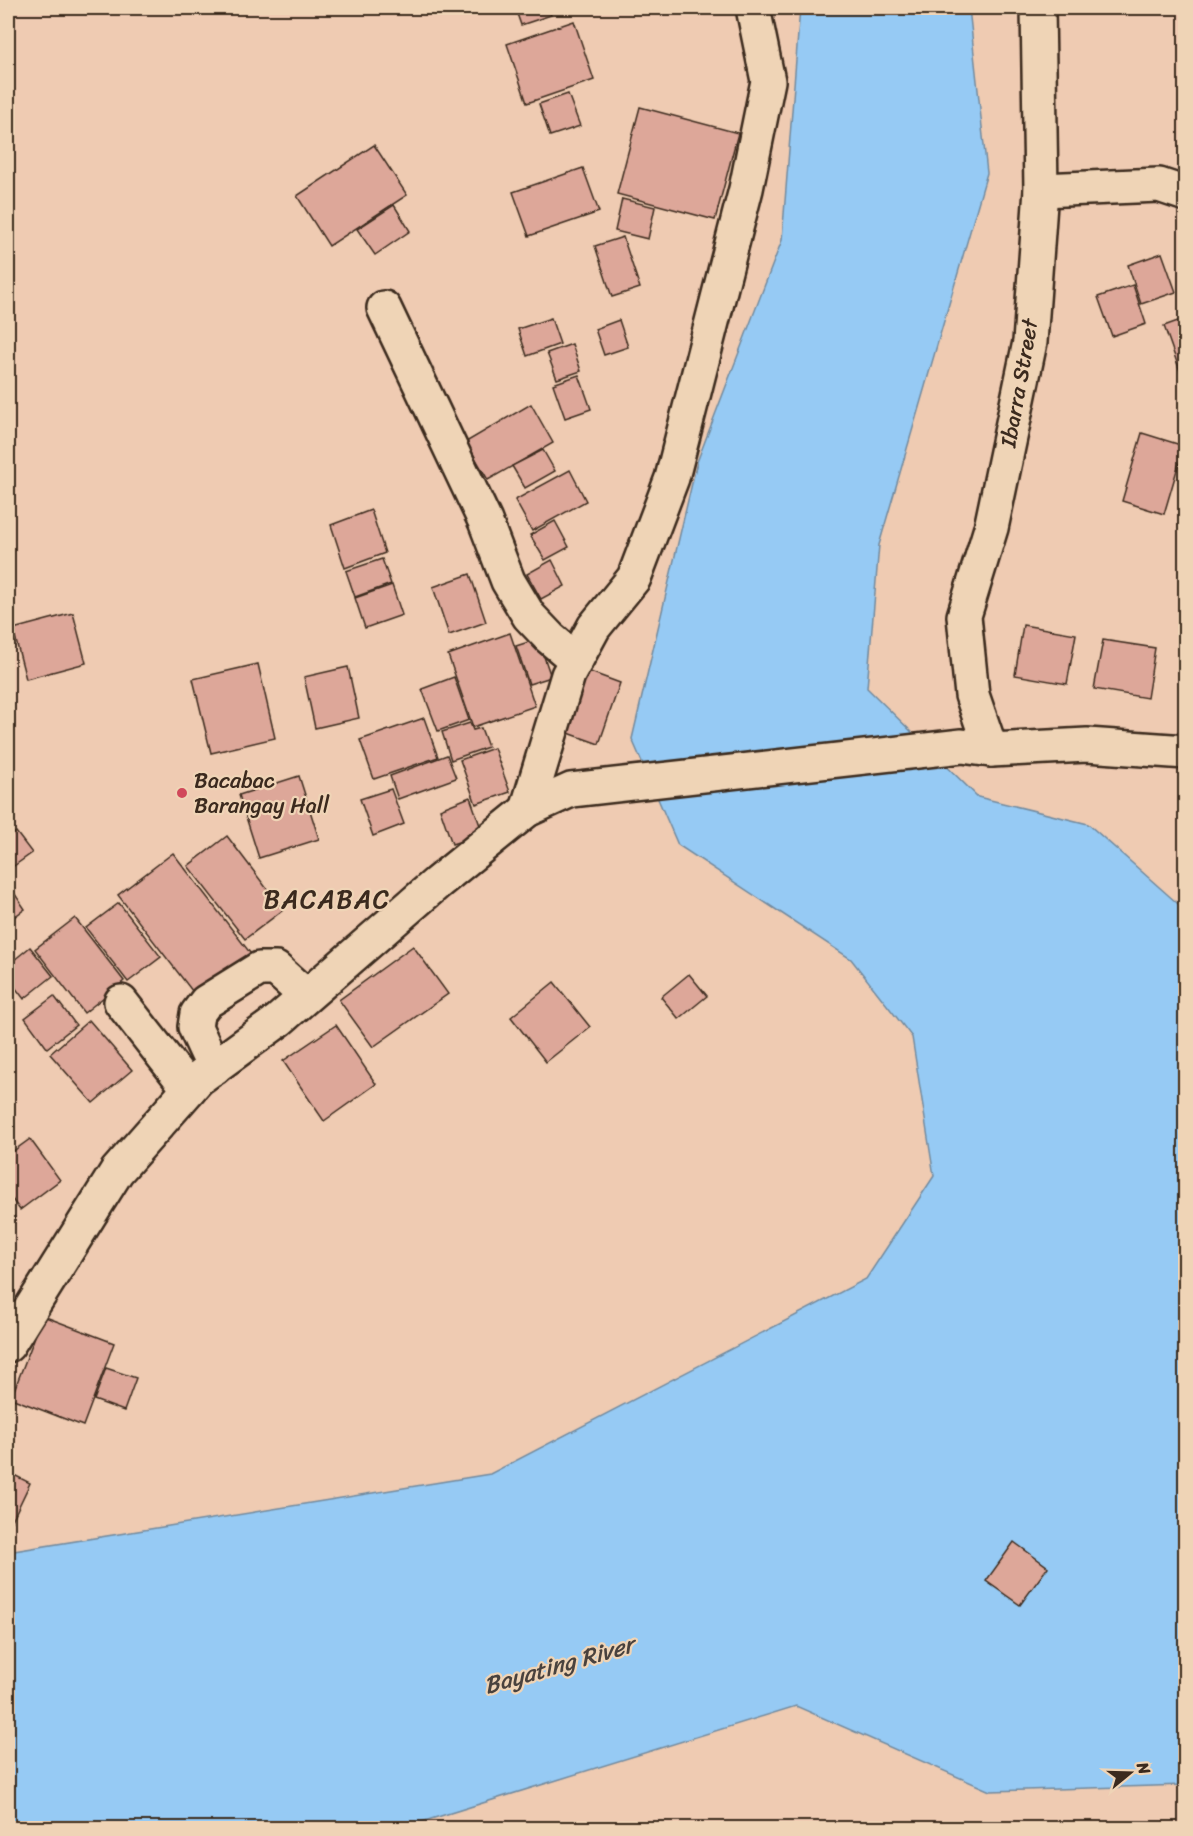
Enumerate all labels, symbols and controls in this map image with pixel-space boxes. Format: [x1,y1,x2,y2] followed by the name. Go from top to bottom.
[988,315,1050,451] street label: Ibarra Street
[194,761,330,825] place label: Bacabac Barangay Hall
[175,786,189,800] marker: Bacabac Barangay Hall
[264,876,390,922] district label: BACABAC
[479,1622,643,1707] water label: Bayating River
[1100,1743,1160,1803] north arrow
[1128,1757,1160,1779] text: N

